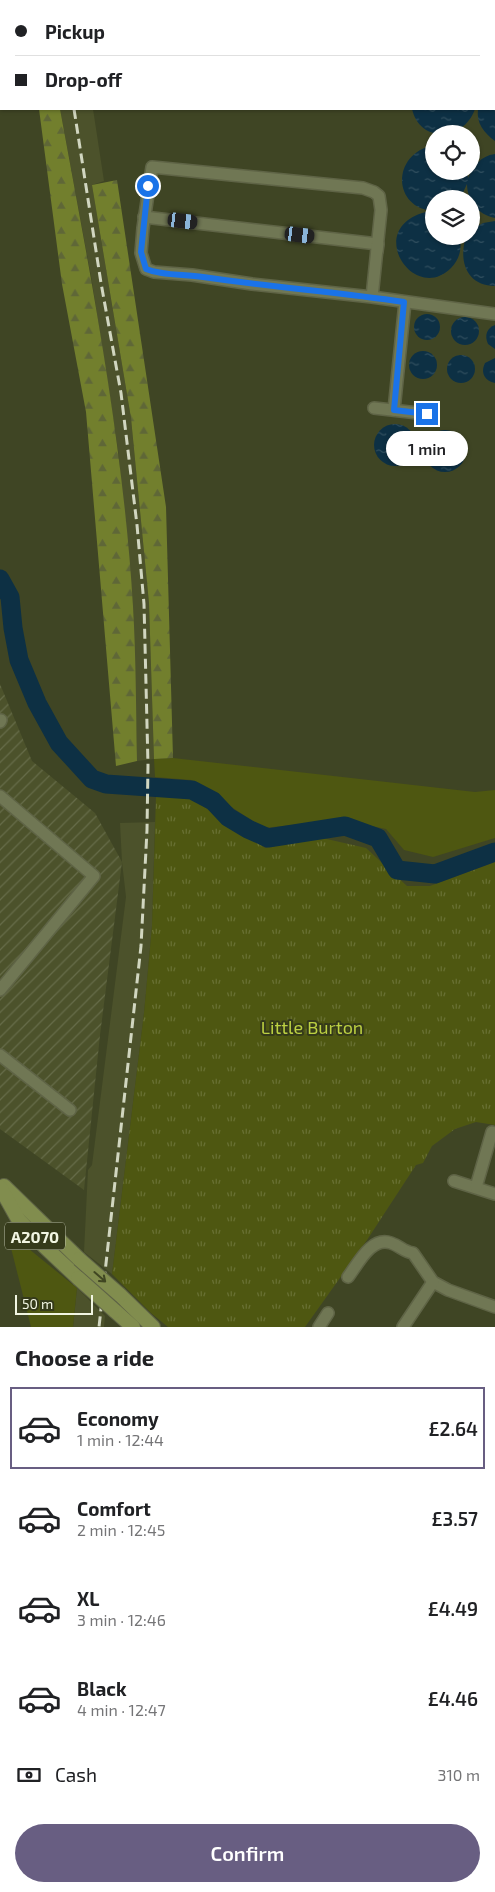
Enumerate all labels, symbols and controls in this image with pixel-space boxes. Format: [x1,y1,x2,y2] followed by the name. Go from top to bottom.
[45,20,105,43] text: Pickup
[45,68,122,91] text: Drop-off
[425,125,480,245] map controls
[425,125,480,180] button: locate
[137,175,159,197] route start
[425,190,480,245] button: layers
[167,212,198,230] car
[284,226,315,244] car
[416,403,438,425] route end
[386,432,468,466] callout: 1 min
[408,439,446,458] text: 1 min
[261,1016,363,1038] park label: Little Burton
[5,1222,65,1250] road number: A2070
[93,1271,106,1282] one-way arrow
[15,1292,92,1315] scale bar
[22,1295,53,1312] text: 50 m
[15,1344,154,1370] text: Choose a ride
[17,1406,62,1451] icon: car
[77,1407,159,1430] text: Economy
[429,1417,478,1440] text: £2.64
[77,1430,164,1449] text: 1 min · 12:44
[17,1496,62,1541] icon: car
[77,1497,151,1520] text: Comfort
[432,1507,478,1530] text: £3.57
[77,1520,165,1539] text: 2 min · 12:45
[17,1586,62,1631] icon: car
[77,1587,99,1610] text: XL
[428,1597,478,1620] text: £4.49
[77,1610,166,1629] text: 3 min · 12:46
[17,1676,62,1721] icon: car
[77,1677,127,1700] text: Black
[428,1687,478,1710] text: £4.46
[77,1700,166,1719] text: 4 min · 12:47
[15,1761,43,1789] icon: cash
[55,1763,97,1786] text: Cash
[438,1765,480,1784] text: 310 m
[15,1824,480,1882] button: Confirm

